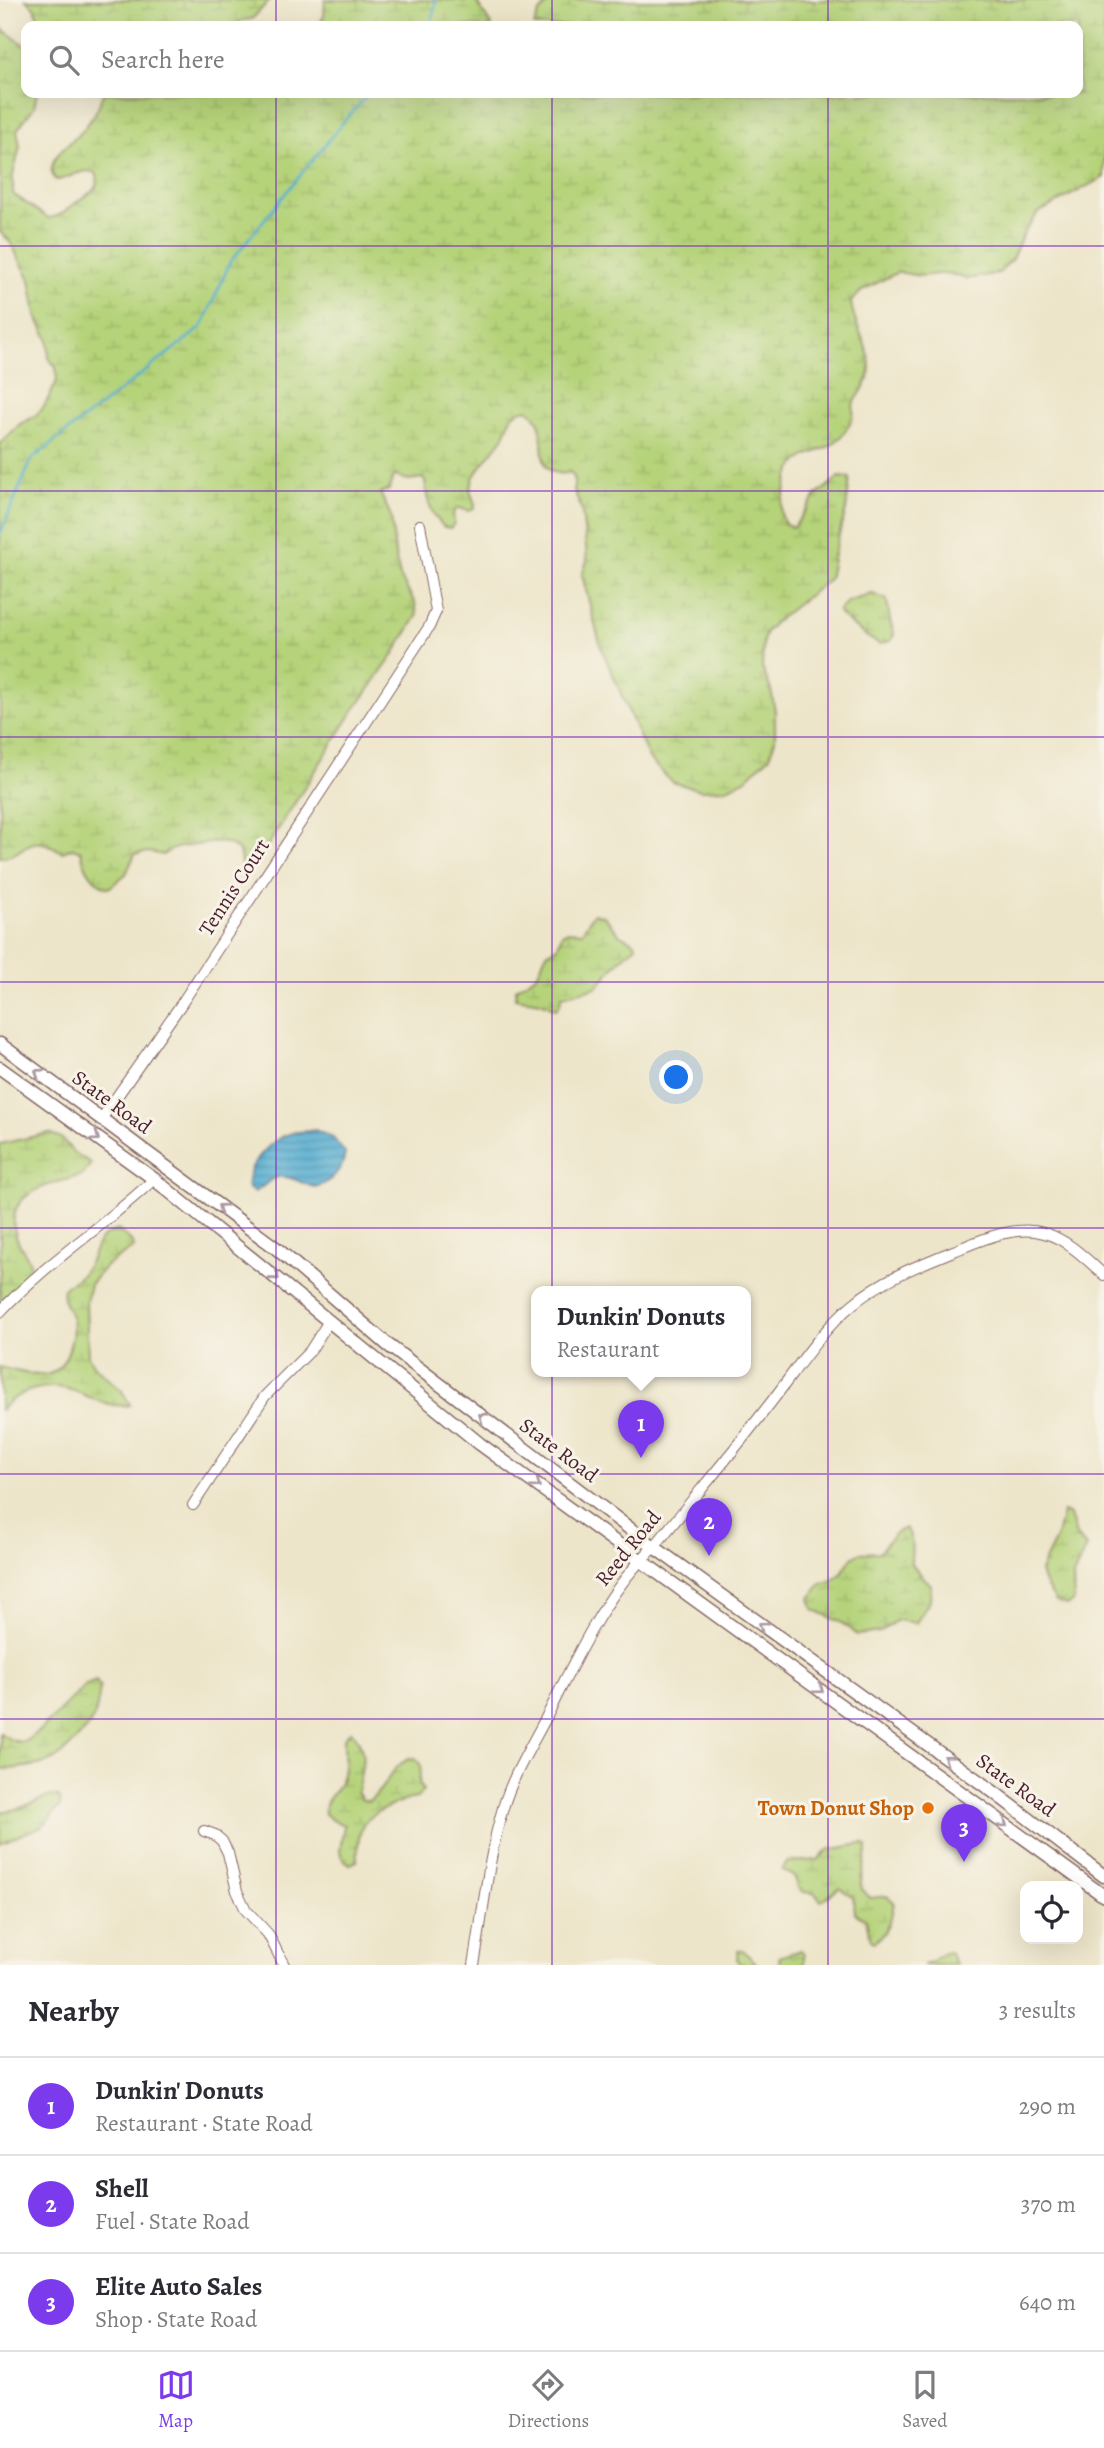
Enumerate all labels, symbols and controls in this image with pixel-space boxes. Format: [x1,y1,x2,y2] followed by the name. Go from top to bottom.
[21,21,1083,98] search box
[45,41,83,79] icon: search
[101,42,225,77] text: Search here
[192,833,276,941] street label: Tennis Court
[659,1060,693,1094] your location
[67,1064,158,1141] street label: State Road
[34,1068,47,1081] one-way arrow
[87,1129,100,1141] one-way arrow
[217,1203,230,1216] one-way arrow
[266,1268,279,1280] one-way arrow
[531,1286,751,1377] popup
[557,1299,725,1334] text: Dunkin' Donuts
[557,1334,660,1365] text: Restaurant
[618,1400,664,1458] pin: 1
[514,1411,605,1489] street label: State Road
[478,1412,490,1425] one-way arrow
[528,1475,541,1488] one-way arrow
[686,1498,732,1556] pin: 2
[589,1504,668,1592] street label: Reed Road
[759,1622,771,1634] one-way arrow
[811,1681,824,1693] one-way arrow
[971,1747,1062,1824] street label: State Road
[943,1755,956,1767] one-way arrow
[758,1794,914,1822] place label: Town Donut Shop
[920,1800,936,1816] marker: Town Donut Shop
[941,1804,987,1862] pin: 3
[995,1814,1008,1827] one-way arrow
[1020,1881,1083,1944] map controls
[1020,1881,1083,1944] button: locate
[28,1991,119,2031] text: Nearby
[999,1995,1076,2026] text: 3 results
[95,2073,264,2108] text: Dunkin' Donuts
[47,2091,55,2122] text: 1
[1019,2091,1076,2122] text: 290 m
[95,2108,313,2139] text: Restaurant · State Road
[95,2171,149,2206] text: Shell
[45,2189,57,2220] text: 2
[1021,2189,1076,2220] text: 370 m
[95,2206,250,2237] text: Fuel · State Road
[95,2269,262,2304] text: Elite Auto Sales
[46,2287,56,2318] text: 3
[1019,2287,1076,2318] text: 640 m
[95,2304,257,2335] text: Shop · State Road
[157,2366,195,2434] tab: Map
[508,2366,589,2434] tab: Directions
[902,2366,947,2434] tab: Saved

